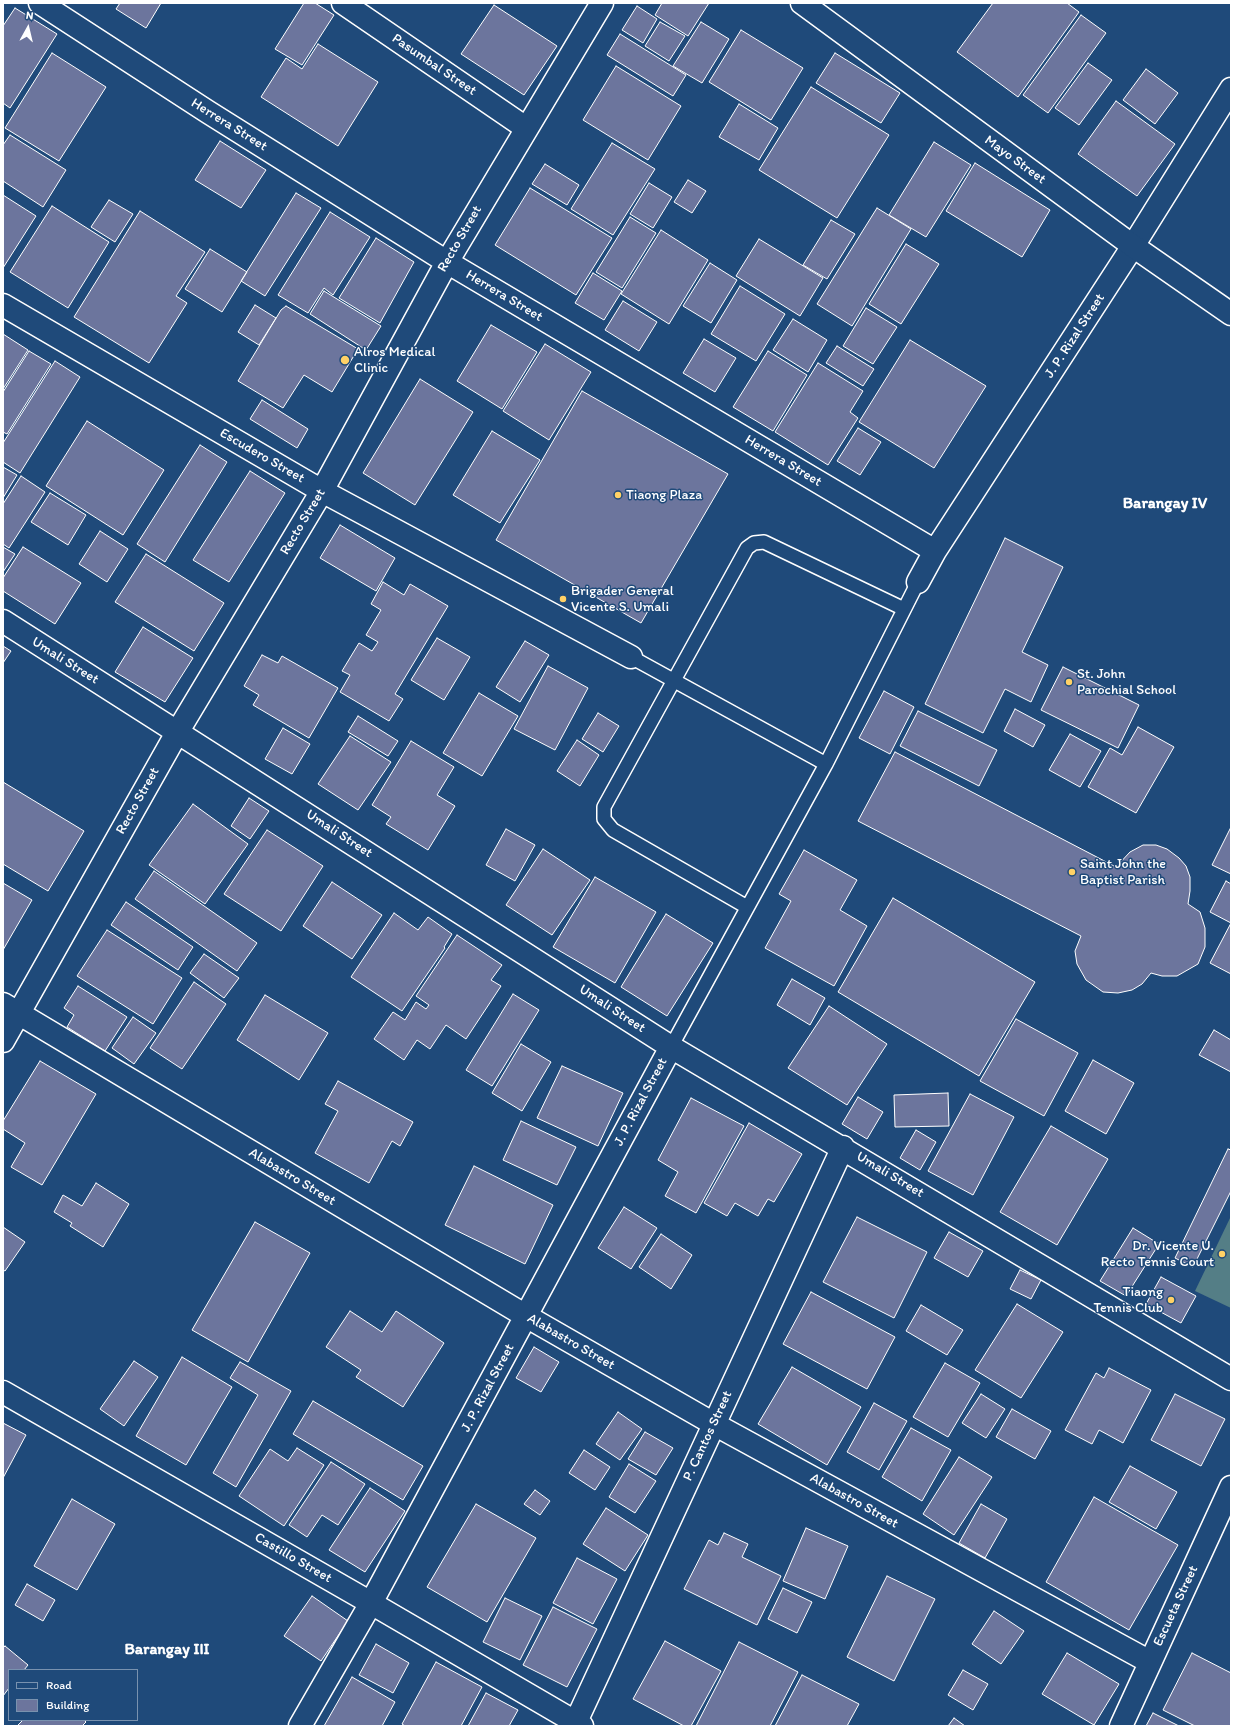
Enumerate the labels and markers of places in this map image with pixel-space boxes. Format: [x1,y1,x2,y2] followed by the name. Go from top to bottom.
[354,344,435,376] place label: Alros Medical Clinic
[339,354,351,366] marker: Alros Medical Clinic
[626,487,702,503] place label: Tiaong Plaza
[613,490,623,500] marker: Tiaong Plaza
[571,583,674,616] place label: Brigader General Vicente S. Umali
[558,594,568,604] marker: Brigader General Vicente S. Umali
[1077,666,1176,698] place label: St. John Parochial School
[1064,677,1074,687] marker: St. John Parochial School
[1080,856,1166,888] place label: Saint John the Baptist Parish
[1067,867,1077,877] marker: Saint John the Baptist Parish
[1101,1238,1214,1270] place label: Dr. Vicente U. Recto Tennis Court
[1217,1249,1227,1259] marker: Dr. Vicente U. Recto Tennis Court
[1093,1284,1163,1316] place label: Tiaong Tennis Club
[1166,1295,1176,1305] marker: Tiaong Tennis Club

